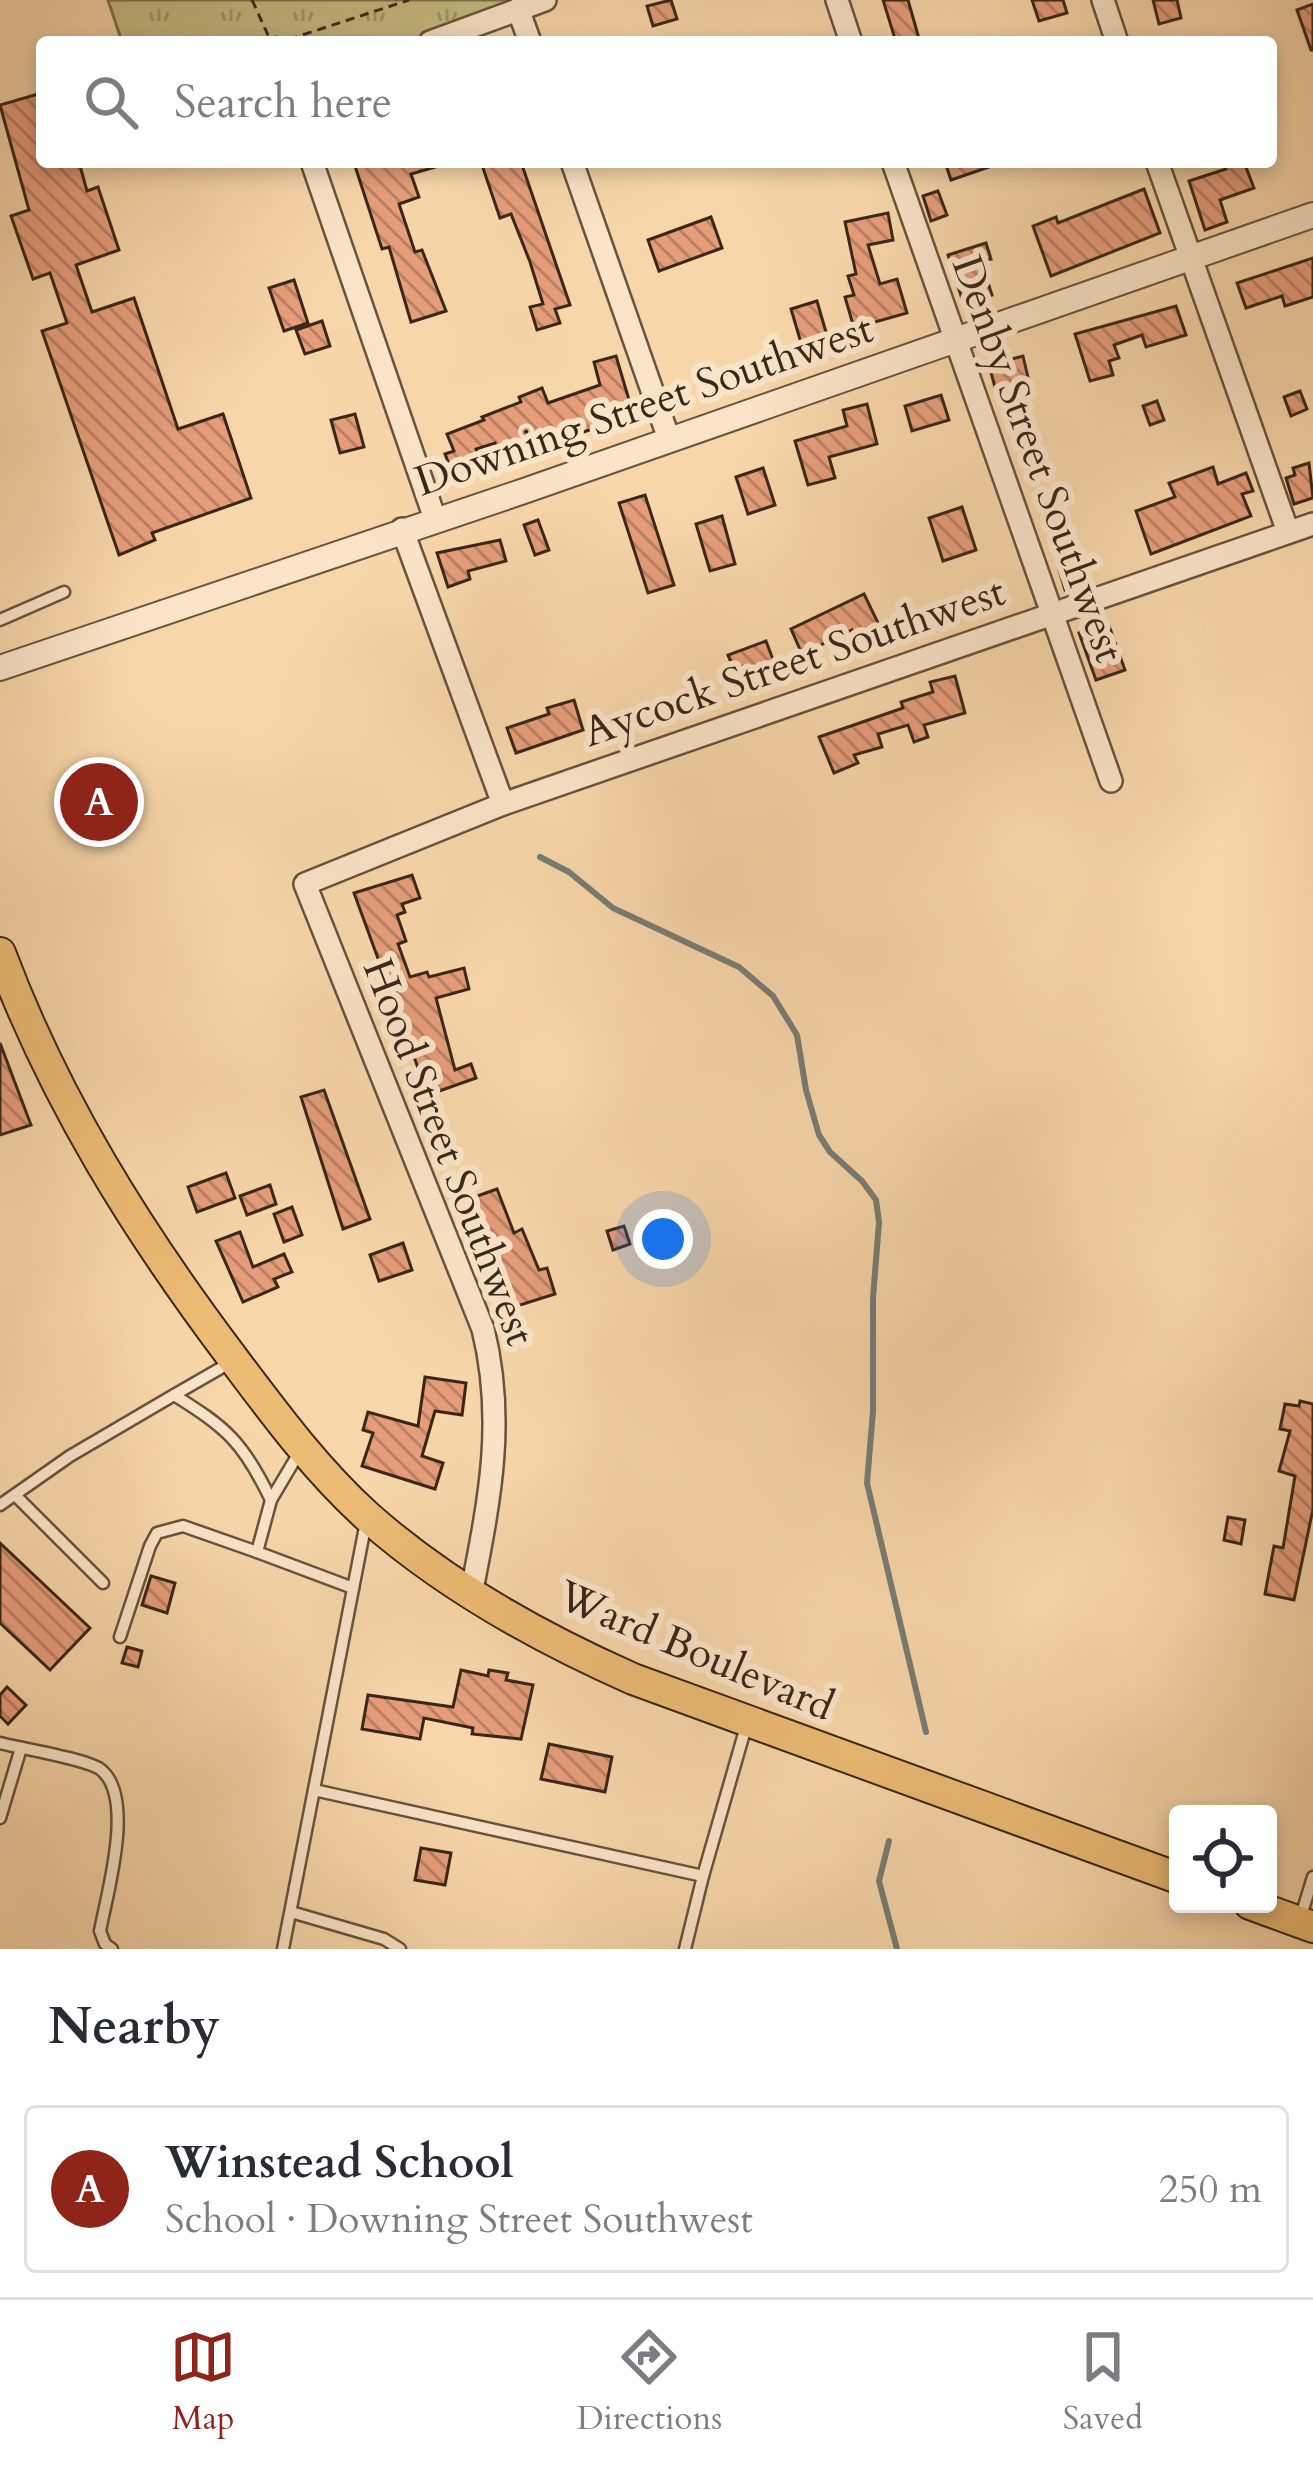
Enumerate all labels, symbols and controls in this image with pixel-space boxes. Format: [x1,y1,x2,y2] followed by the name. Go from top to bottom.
[36,36,1277,168] search box
[78,69,144,135] icon: search
[174,72,392,133] text: Search here
[938,248,1138,670] street label: Denby Street Southwest
[408,300,880,510] street label: Downing Street Southwest
[576,563,1012,761] street label: Aycock Street Southwest
[60,757,138,847] pin: A
[349,951,549,1353] street label: Hood Street Southwest
[633,1209,693,1269] your location
[548,1567,843,1735] street label: Ward Boulevard
[1169,1805,1277,1913] map controls
[1169,1805,1277,1913] button: locate
[48,1992,220,2062] text: Nearby
[165,2132,514,2193] text: Winstead School
[75,2163,105,2216] text: A
[1159,2163,1262,2216] text: 250 m
[165,2193,753,2246] text: School · Downing Street Southwest
[170,2324,236,2441] tab: Map
[577,2324,722,2441] tab: Directions
[1063,2324,1143,2441] tab: Saved

